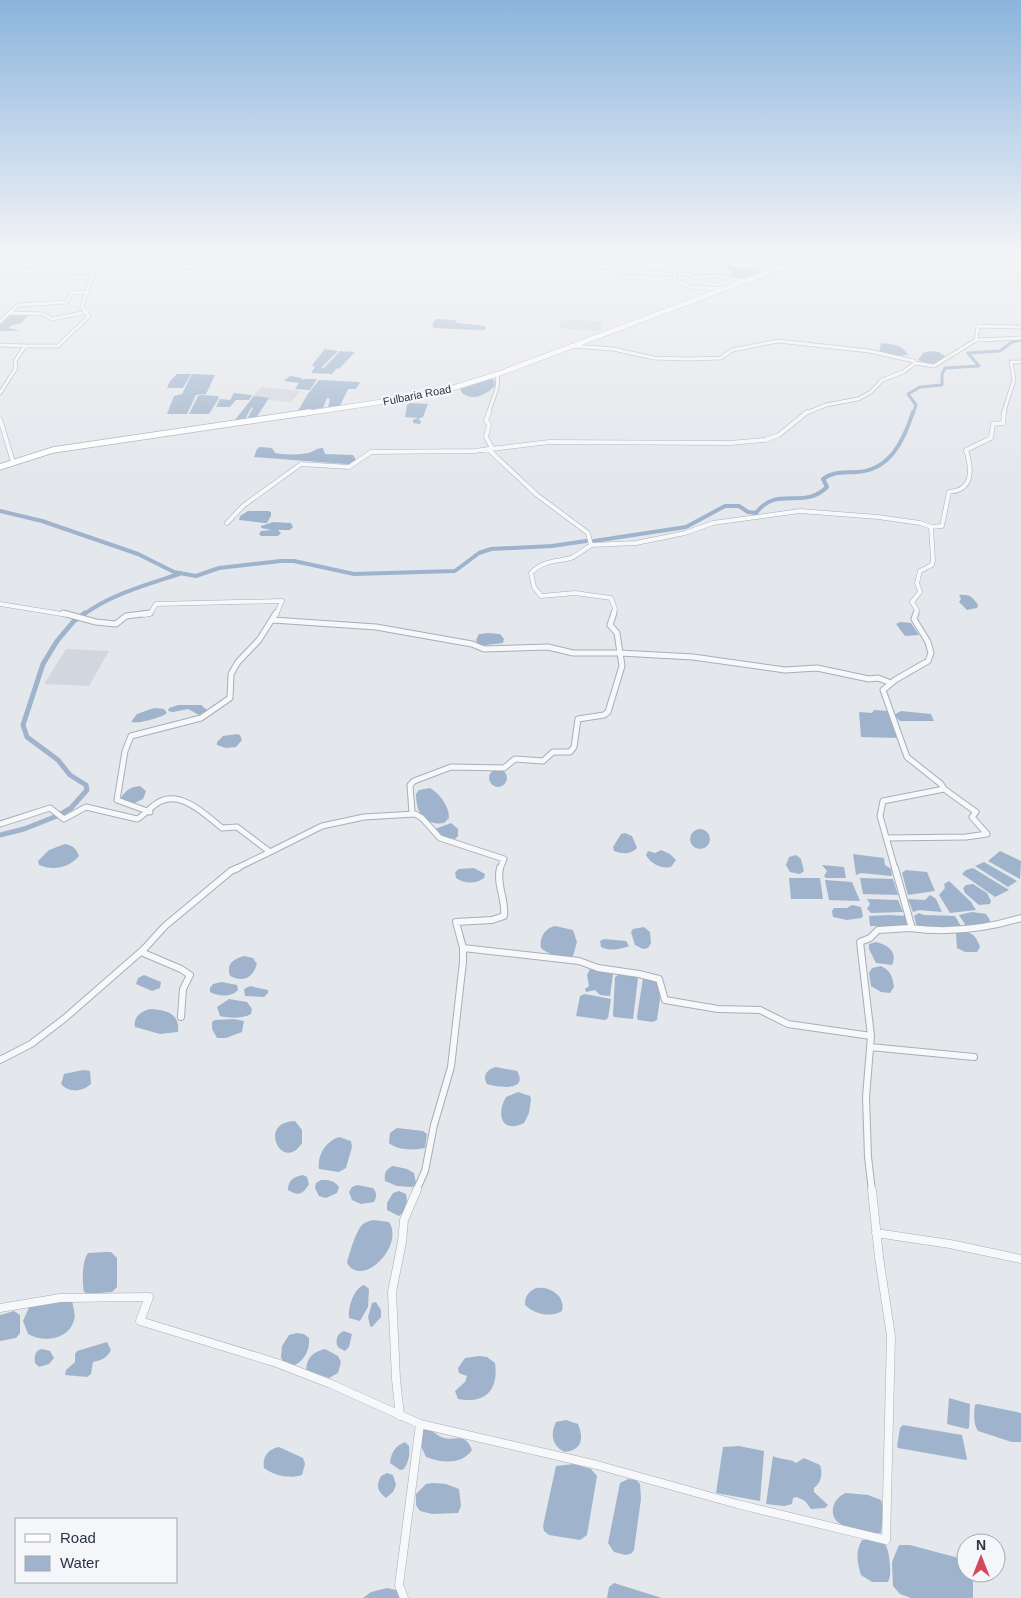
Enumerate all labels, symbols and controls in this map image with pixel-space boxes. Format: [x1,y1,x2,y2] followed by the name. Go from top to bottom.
[382,383,452,407] street label: Fulbaria Road
[15,1518,178,1583] legend
[60,1529,96,1546] text: Road
[956,1533,1006,1583] north arrow
[976,1537,986,1553] text: N
[60,1554,99,1571] text: Water

